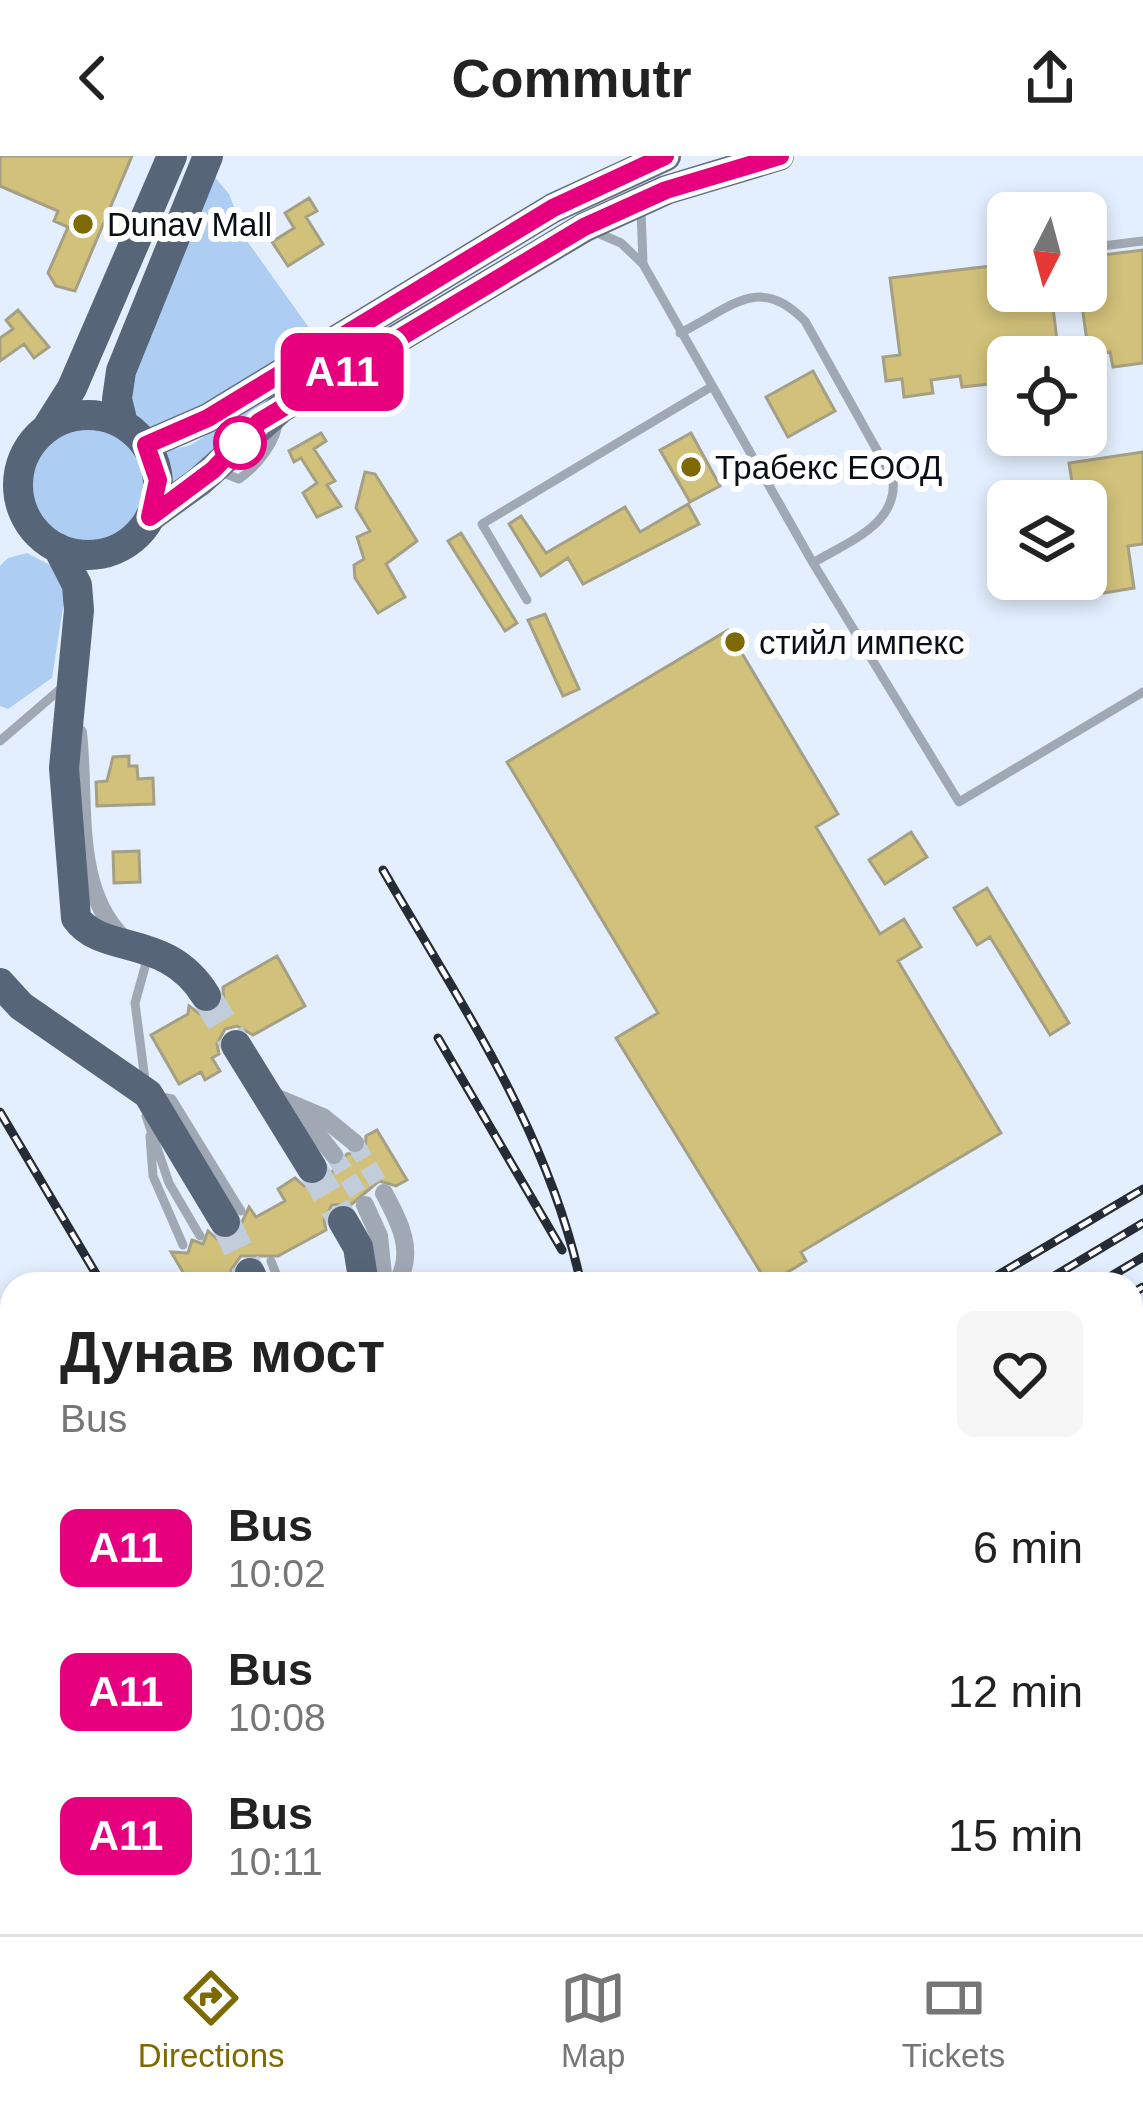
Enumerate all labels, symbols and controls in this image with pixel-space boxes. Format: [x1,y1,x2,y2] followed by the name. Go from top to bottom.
[60,45,126,111] icon: back
[1017,45,1083,111] icon: share
[452,48,692,108] text: Commutr
[987,192,1107,312] north arrow
[987,192,1107,600] map controls
[107,206,272,243] place label: Dunav Mall
[70,211,96,237] marker: Dunav Mall
[273,333,411,411] line badge: А11
[987,336,1107,456] button: locate
[305,348,379,395] text: А11
[215,418,265,468] unlabelled marker
[715,449,942,486] place label: Трабекс ЕООД
[678,454,704,480] marker: Трабекс ЕООД
[987,480,1107,600] button: layers
[759,624,965,661] place label: стийл импекс
[722,629,748,655] marker: стийл импекс
[957,1311,1083,1437] button: heart
[60,1320,385,1384] text: Дунав мост
[60,1397,127,1440] text: Bus
[228,1500,313,1551] text: Bus
[973,1522,1083,1573] text: 6 min
[89,1524,163,1571] text: А11
[228,1552,326,1595] text: 10:02
[228,1644,313,1695] text: Bus
[948,1666,1083,1717] text: 12 min
[89,1668,163,1715] text: А11
[228,1696,326,1739] text: 10:08
[228,1788,313,1839] text: Bus
[948,1810,1083,1861] text: 15 min
[89,1812,163,1859] text: А11
[228,1840,323,1883] text: 10:11
[138,1965,285,2075] tab: Directions
[560,1965,626,2075] tab: Map
[902,1965,1005,2075] tab: Tickets

